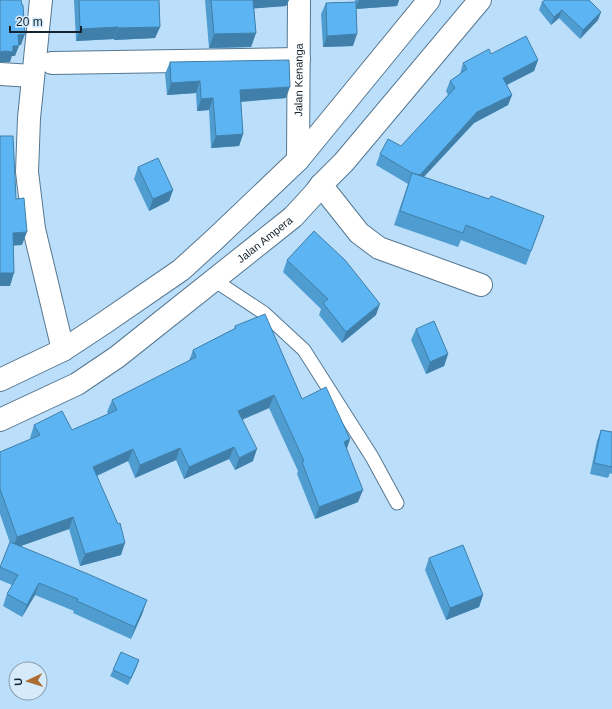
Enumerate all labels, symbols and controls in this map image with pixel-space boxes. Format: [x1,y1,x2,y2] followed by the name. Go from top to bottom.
[10,8,81,34] scale bar
[16,15,43,29] text: 20 m
[292,42,305,117] street label: Jalan Kenanga
[235,213,295,265] street label: Jalan Ampera
[8,661,48,701] north arrow
[12,677,24,686] text: U

